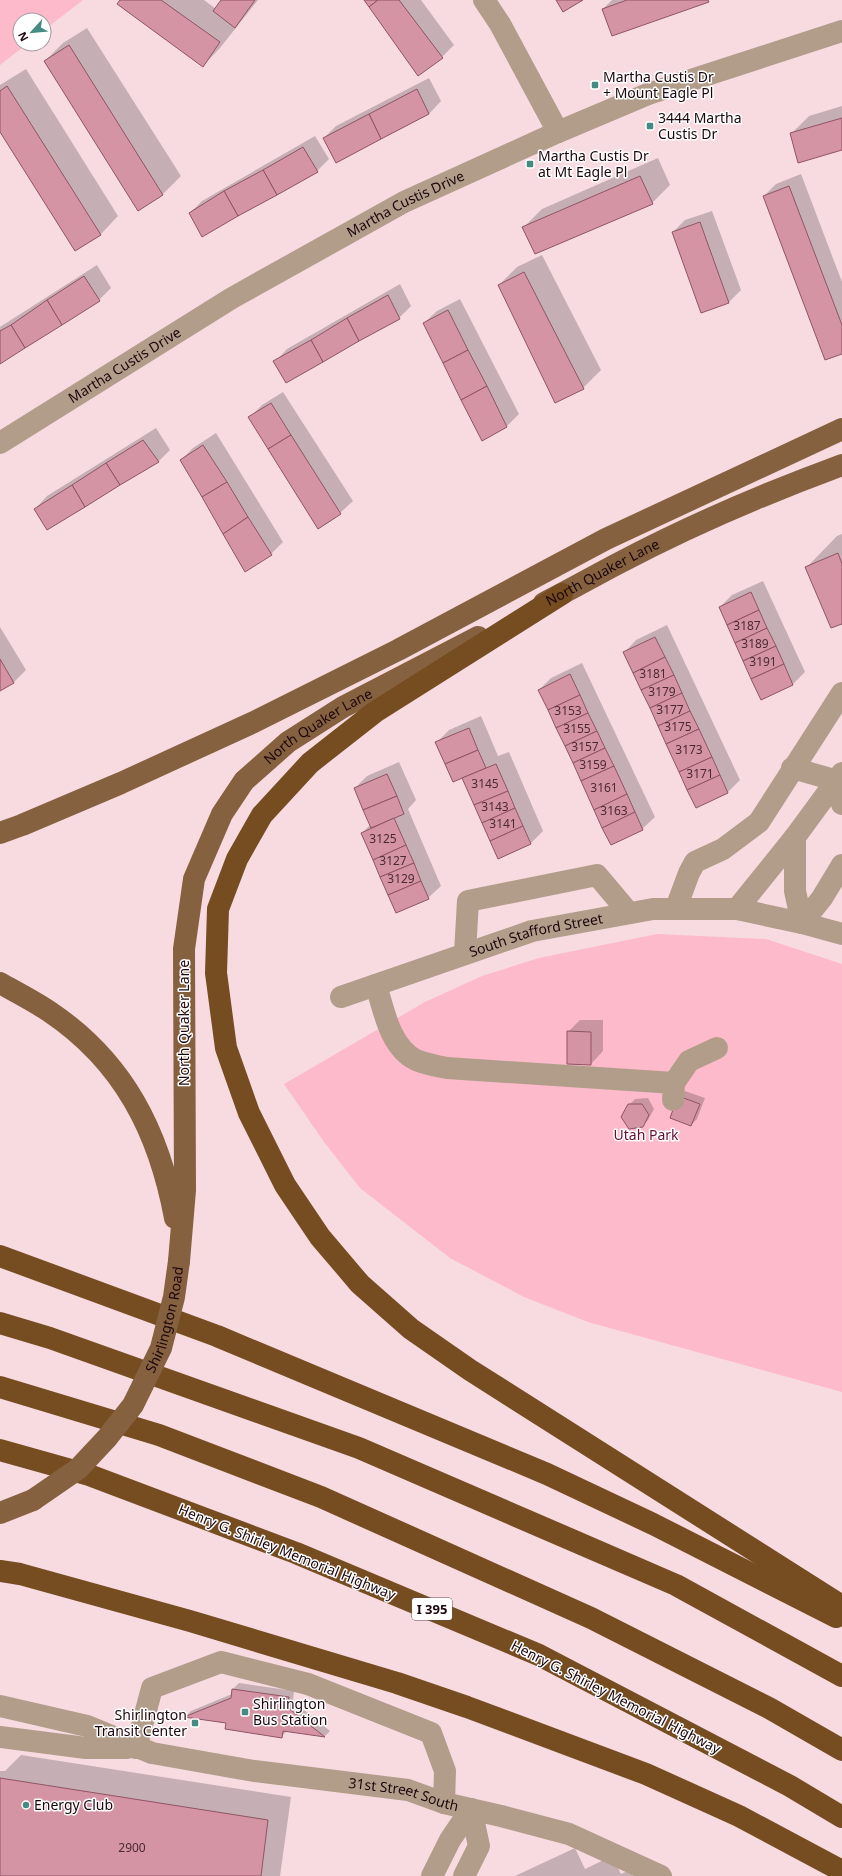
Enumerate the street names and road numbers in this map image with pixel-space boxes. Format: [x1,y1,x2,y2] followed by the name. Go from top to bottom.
[343,166,467,241] street label: Martha Custis Drive
[64,322,184,407] street label: Martha Custis Drive
[542,534,662,610] street label: North Quaker Lane
[259,683,375,768] street label: North Quaker Lane
[466,908,604,961] street label: South Stafford Street
[174,960,193,1086] street label: North Quaker Lane
[140,1265,187,1376] street label: Shirlington Road
[176,1499,399,1604] street label: Henry G. Shirley Memorial Highway
[412,1598,452,1620] road number: I 395
[508,1635,725,1758] street label: Henry G. Shirley Memorial Highway
[348,1773,461,1815] street label: 31st Street South

